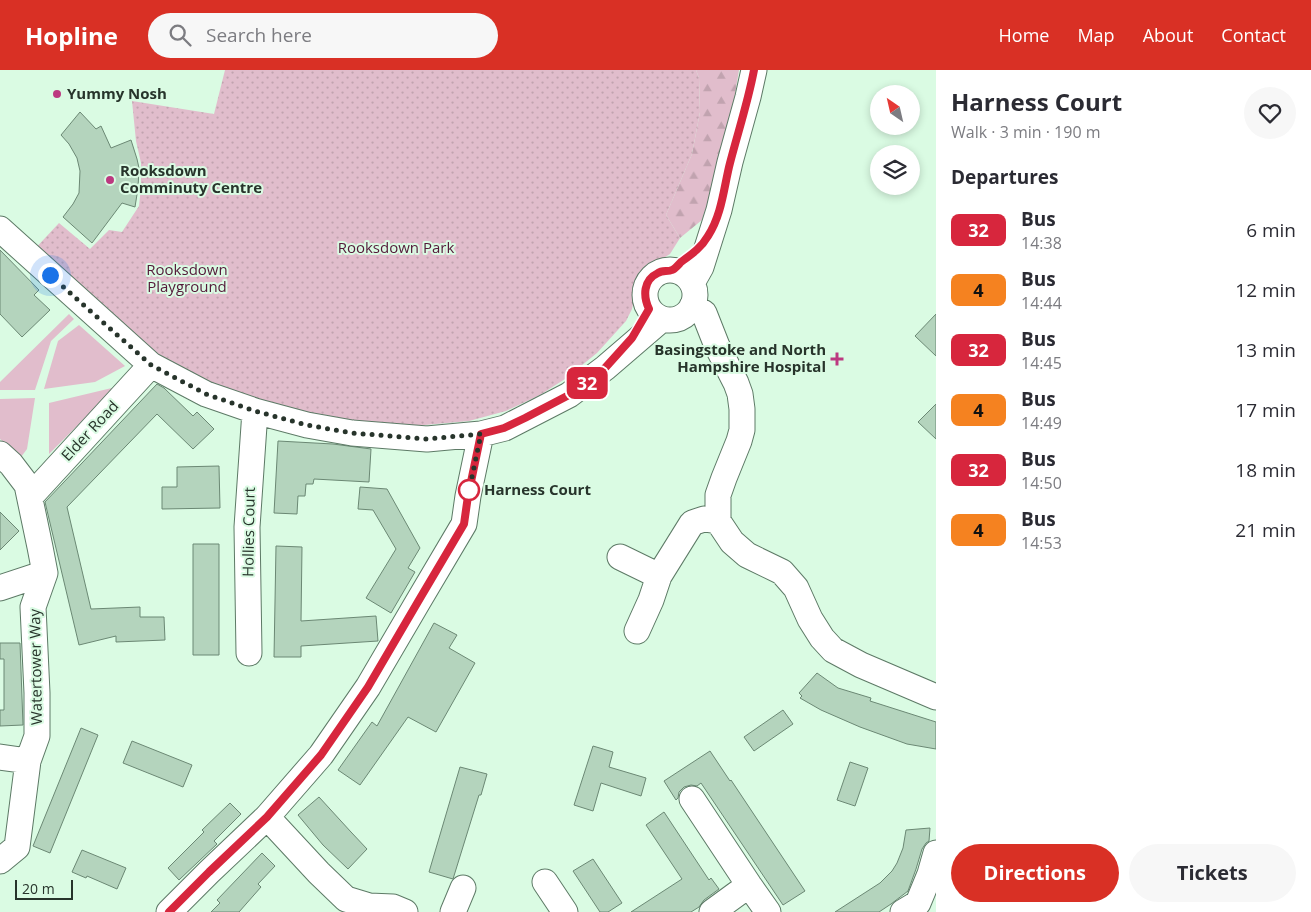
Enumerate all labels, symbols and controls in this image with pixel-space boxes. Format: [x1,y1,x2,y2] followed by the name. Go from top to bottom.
[148,13,498,58] search box
[25,19,118,52] text: Hopline
[166,21,194,49] icon: search
[206,22,312,48] text: Search here
[999,23,1049,47] text: Home
[1077,23,1115,47] text: Map
[1143,23,1193,47] text: About
[1221,23,1286,47] text: Contact
[67,83,167,103] place label: Yummy Nosh
[870,85,920,135] north arrow
[870,85,920,195] map controls
[951,85,1122,118] text: Harness Court
[1244,87,1296,139] button: heart
[51,88,63,100] marker: Yummy Nosh
[951,121,1101,143] text: Walk · 3 min · 190 m
[870,145,920,195] button: layers
[120,160,262,197] place label: Rooksdown Comminuty Centre
[951,164,1058,190] text: Departures
[104,174,116,186] marker: Rooksdown Comminuty Centre
[1021,206,1056,232] text: Bus
[1246,217,1296,243] text: 6 min
[968,218,989,242] text: 32
[1021,232,1062,254] text: 14:38
[338,237,454,257] park label: Rooksdown Park
[146,259,228,296] park label: Rooksdown Playground
[38,263,63,288] your location
[1021,266,1056,292] text: Bus
[1235,277,1296,303] text: 12 min
[973,278,984,302] text: 4
[1021,292,1062,314] text: 14:44
[1021,326,1056,352] text: Bus
[1235,337,1296,363] text: 13 min
[968,338,989,362] text: 32
[654,339,826,376] place label: Basingstoke and North Hampshire Hospital
[830,352,844,366] marker: Basingstoke and North Hampshire Hospital
[1021,352,1062,374] text: 14:45
[564,367,610,399] line badge: 32
[577,371,597,395] text: 32
[1021,386,1056,412] text: Bus
[56,396,122,465] street label: Elder Road
[1235,397,1296,423] text: 17 min
[973,398,984,422] text: 4
[1021,412,1062,434] text: 14:49
[1021,446,1056,472] text: Bus
[1235,457,1296,483] text: 18 min
[968,458,989,482] text: 32
[1021,472,1062,494] text: 14:50
[458,479,480,501] marker: Harness Court
[484,479,591,499] place label: Harness Court
[237,487,259,577] street label: Hollies Court
[1021,506,1056,532] text: Bus
[1235,517,1296,543] text: 21 min
[973,518,984,542] text: 4
[1021,532,1062,554] text: 14:53
[24,608,46,725] street label: Watertower Way
[951,844,1119,902] button: Directions
[1129,844,1296,902] button: Tickets
[15,877,72,900] scale bar
[22,879,55,898] text: 20 m

